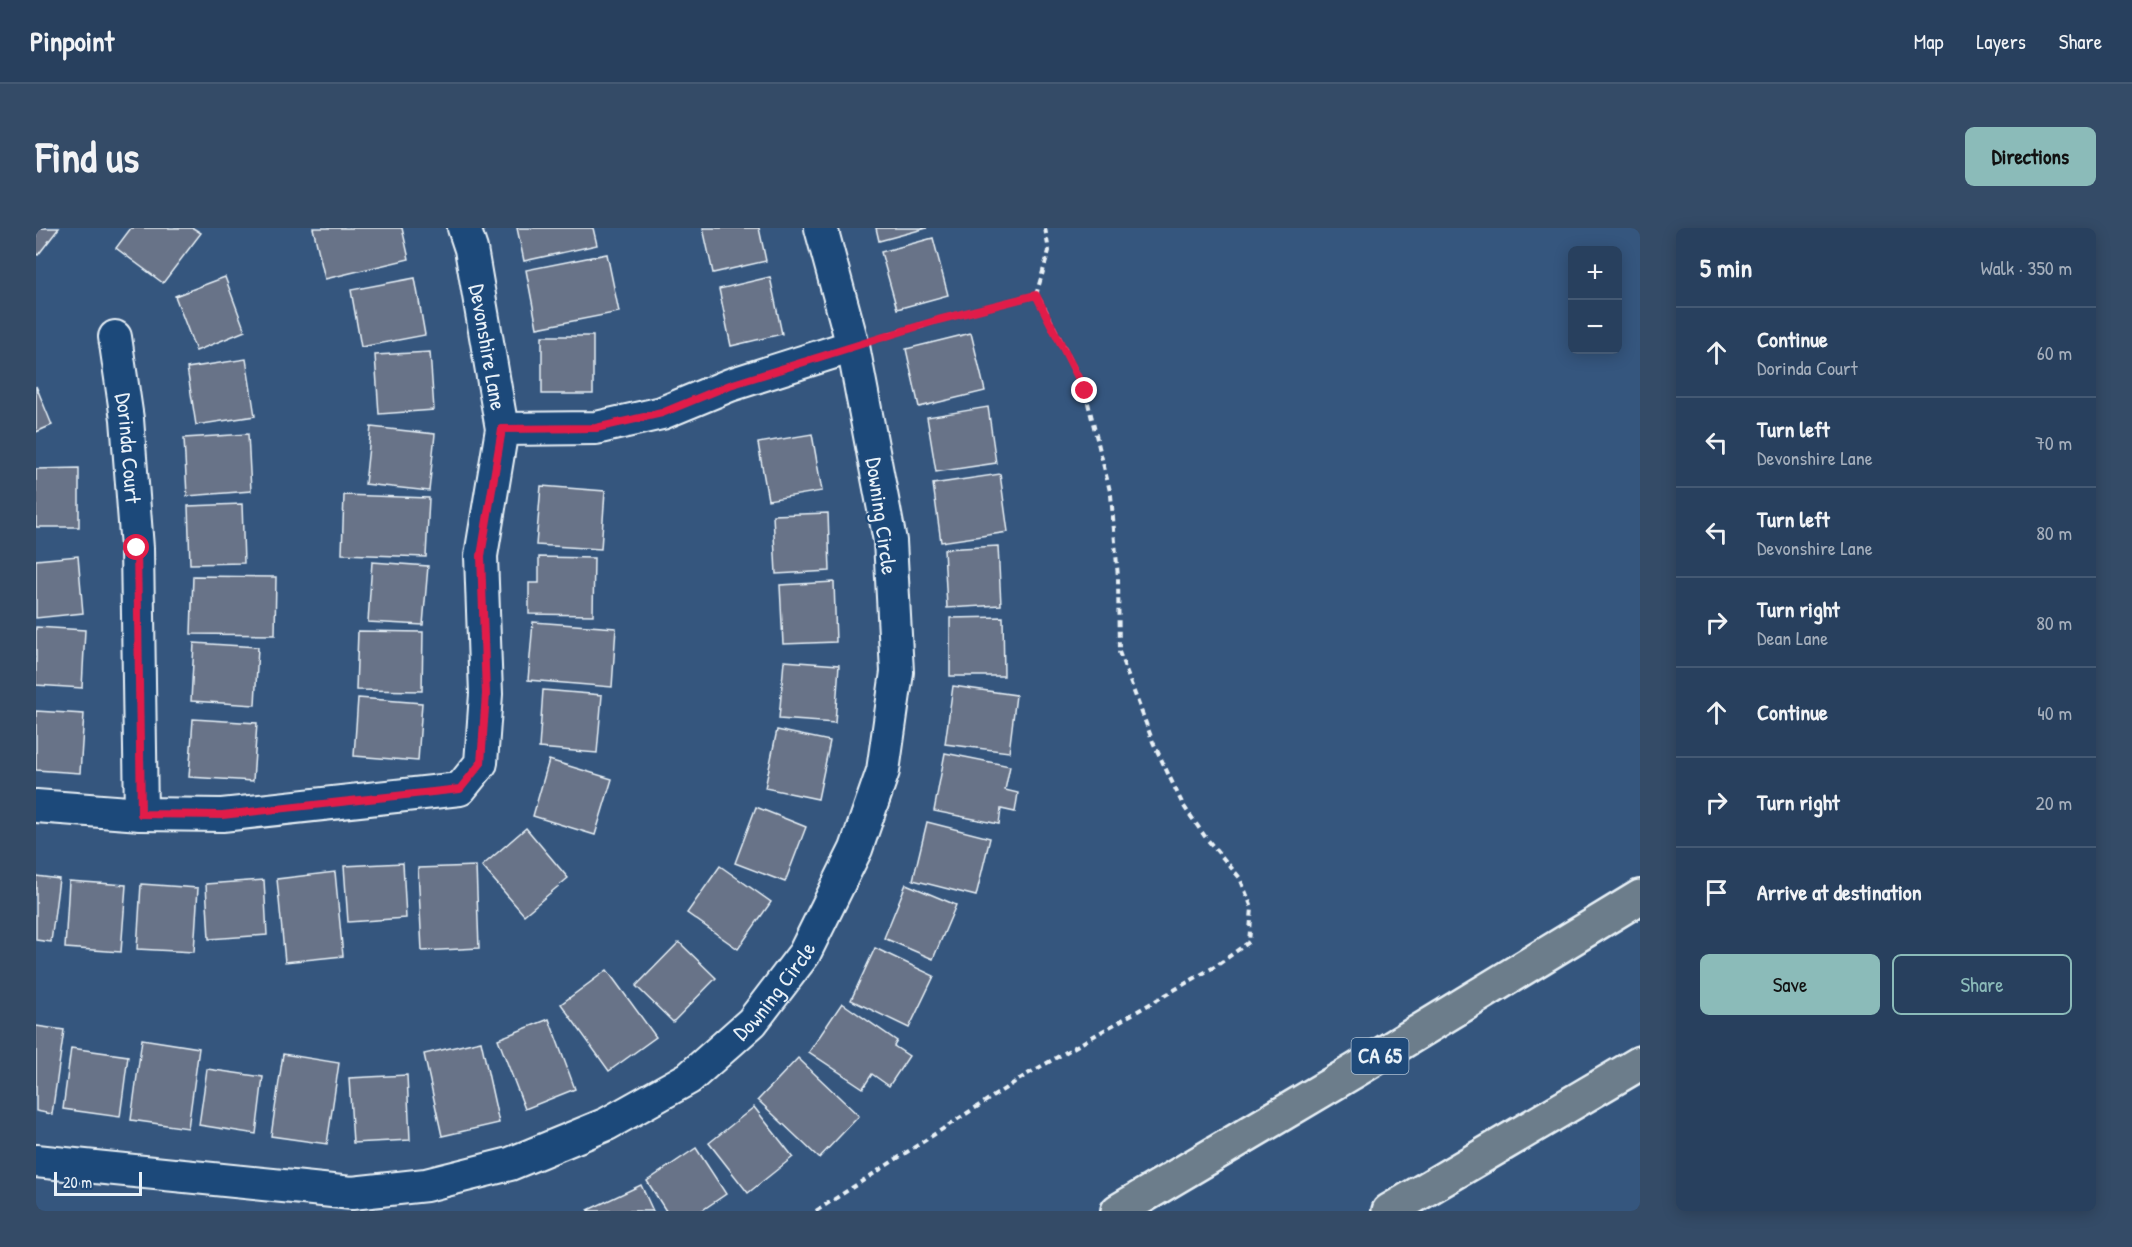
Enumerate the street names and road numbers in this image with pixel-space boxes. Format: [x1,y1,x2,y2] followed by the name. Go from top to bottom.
[462,282,514,413] street label: Devonshire Lane
[108,391,149,505] street label: Dorinda Court
[859,456,905,577] street label: Downing Circle
[726,937,823,1047] street label: Downing Circle
[1352,1038,1408,1074] road number: CA 65

